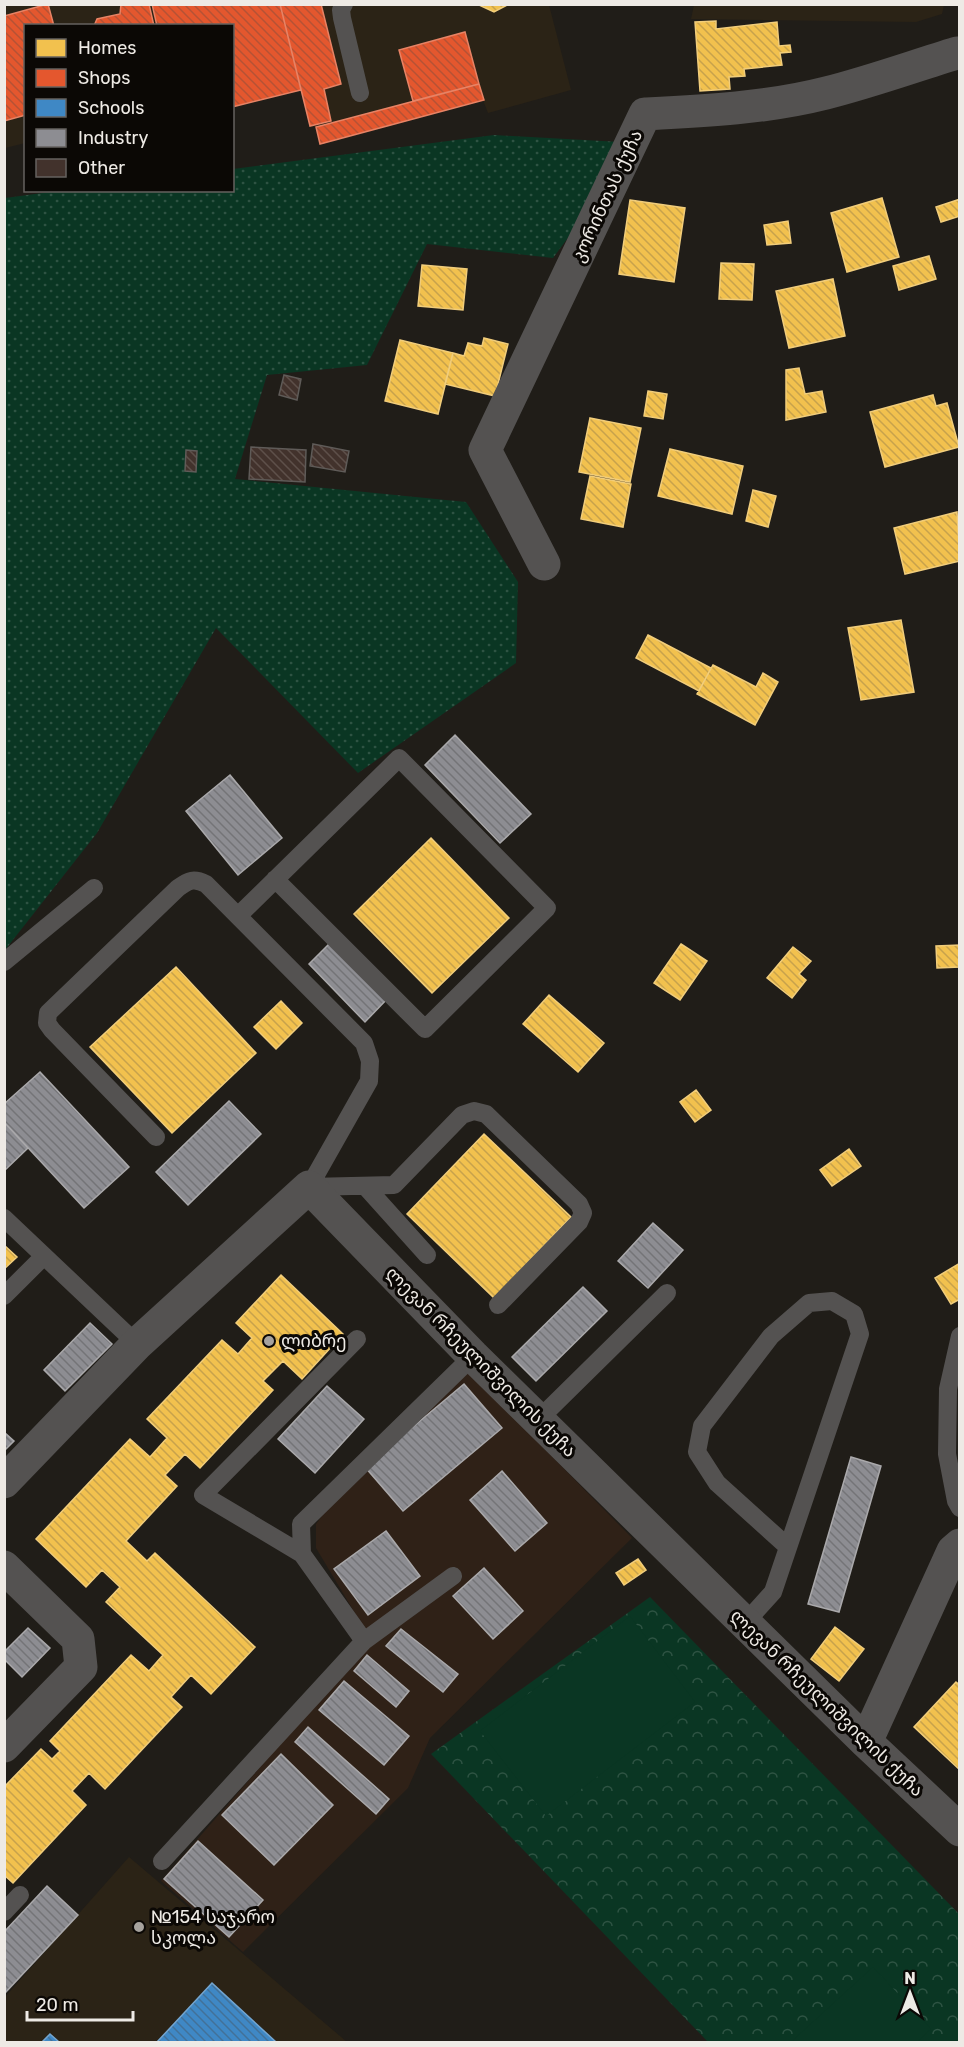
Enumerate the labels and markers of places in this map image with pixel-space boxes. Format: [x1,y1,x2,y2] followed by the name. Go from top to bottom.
[281,1330,347,1352] place label: ლიბრე
[262,1334,276,1348] marker: ლიბრე
[151,1906,275,1949] place label: №154 საჯარო სკოლა
[132,1920,146,1934] marker: №154 საჯარო სკოლა

